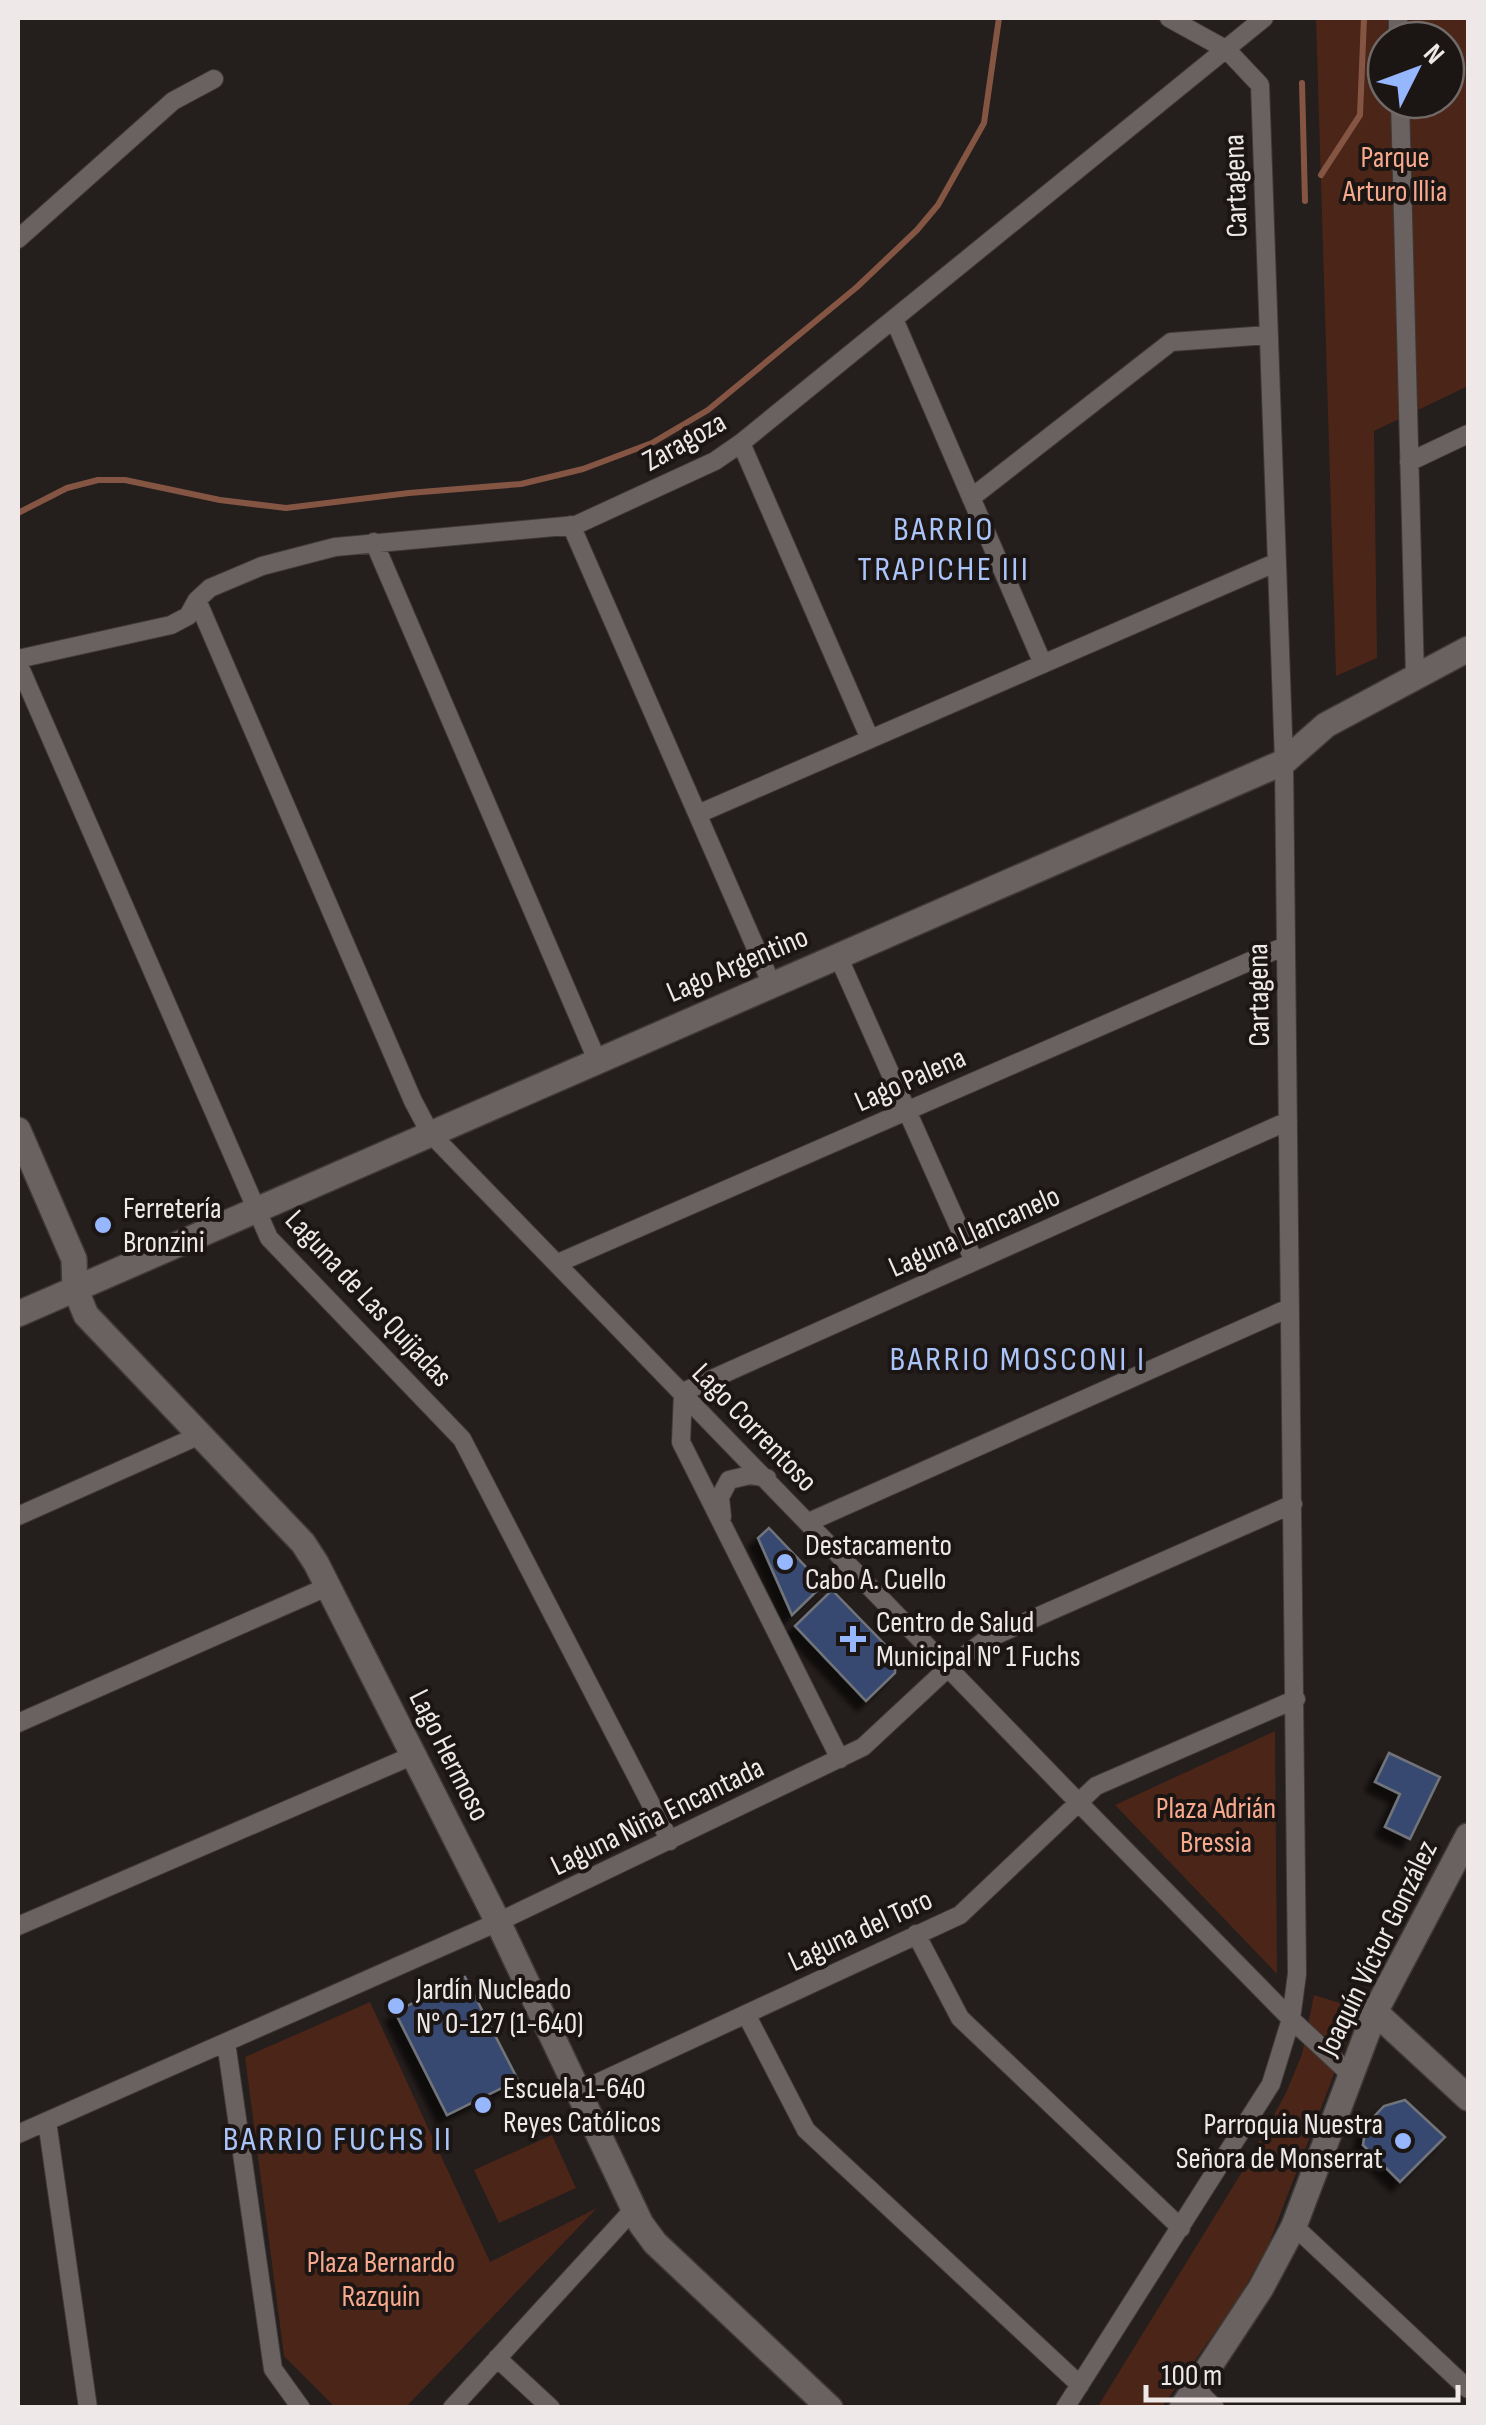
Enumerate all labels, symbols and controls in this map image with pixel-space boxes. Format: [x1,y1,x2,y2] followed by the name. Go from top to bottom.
[1366,20,1466,120] north arrow
[1416,38,1451,71] text: N
[1216,134,1256,238] street label: Cartagena
[1342,140,1447,210] park label: Parque Arturo Illia
[637,404,732,479] street label: Zaragoza
[858,508,1030,591] district label: BARRIO TRAPICHE III
[661,919,813,1011] street label: Lago Argentino
[1240,943,1278,1047] street label: Cartagena
[849,1040,971,1120] street label: Lago Palena
[883,1178,1066,1286] street label: Laguna Llancanelo
[123,1191,221,1261] place label: Ferretería Bronzini
[277,1203,459,1395] street label: Laguna de Las Quijadas
[92,1214,114,1236] marker: Ferretería Bronzini
[889,1338,1147,1381] district label: BARRIO MOSCONI I
[684,1356,825,1500] street label: Lago Correntoso
[805,1528,952,1598] place label: Destacamento Cabo A. Cuello
[774,1551,796,1573] marker: Destacamento Cabo A. Cuello
[876,1605,1080,1675] place label: Centro de Salud Municipal N° 1 Fuchs
[840,1626,866,1652] marker: Centro de Salud Municipal N° 1 Fuchs
[401,1684,498,1827] street label: Lago Hermoso
[545,1750,770,1884] street label: Laguna Niña Encantada
[1156,1791,1276,1861] park label: Plaza Adrián Bressia
[1310,1835,1446,2063] street label: Joaquín Víctor González
[783,1882,938,1980] street label: Laguna del Toro
[415,1972,584,2042] place label: Jardín Nucleado N° 0-127 (1-640)
[385,1995,407,2017] marker: Jardín Nucleado N° 0-127 (1-640)
[503,2071,661,2141] place label: Escuela 1-640 Reyes Católicos
[472,2094,494,2116] marker: Escuela 1-640 Reyes Católicos
[1176,2107,1383,2177] place label: Parroquia Nuestra Señora de Monserrat
[223,2118,453,2161] district label: BARRIO FUCHS II
[1392,2130,1414,2152] marker: Parroquia Nuestra Señora de Monserrat
[307,2245,455,2315] park label: Plaza Bernardo Razquin
[1146,2340,1458,2402] scale bar
[1161,2358,1222,2394] text: 100 m

